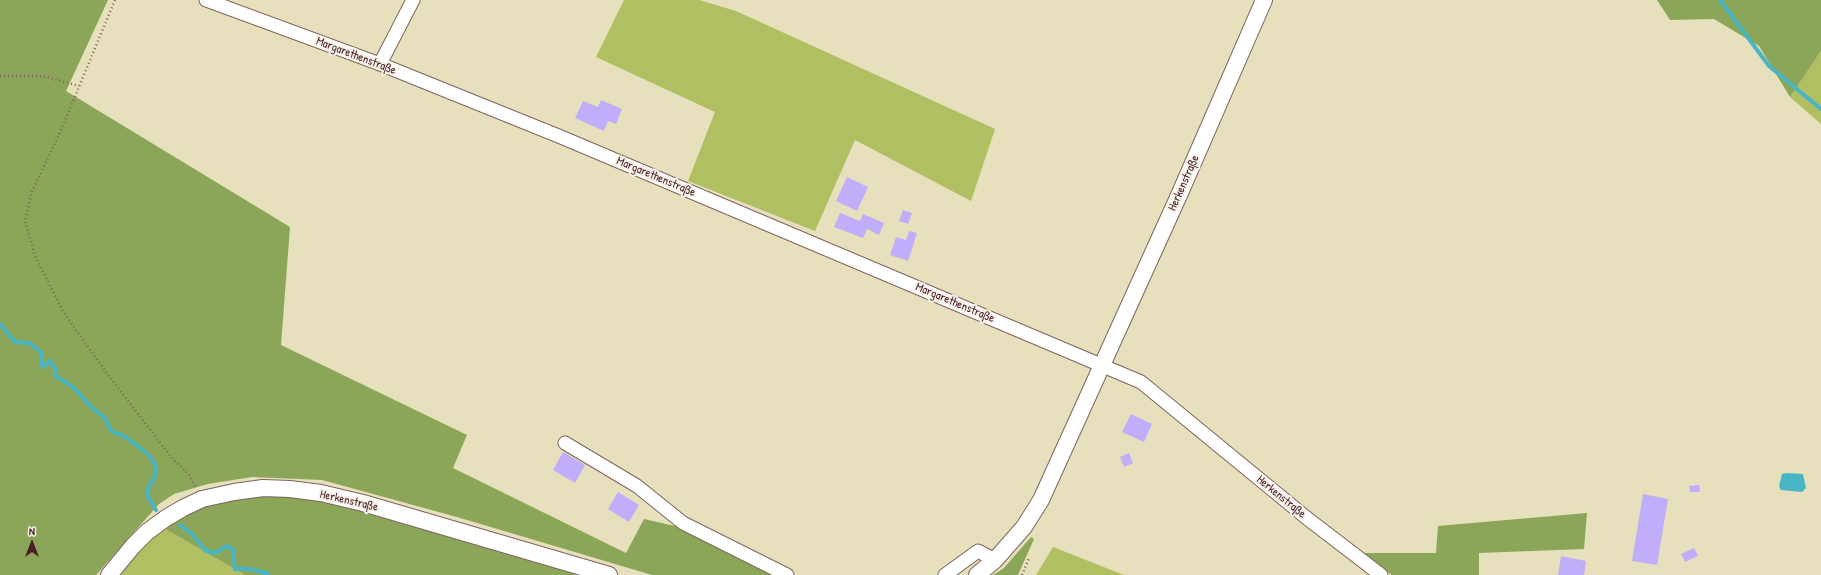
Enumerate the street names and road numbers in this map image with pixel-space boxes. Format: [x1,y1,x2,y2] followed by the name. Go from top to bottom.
[314,34,398,78] street label: Margarethenstraße
[1165,153,1203,213] street label: Herkenstraße
[614,154,698,200] street label: Margarethenstraße
[913,280,997,326] street label: Margarethenstraße
[1253,473,1309,521] street label: Herkenstraße
[318,487,380,515] street label: Herkenstraße

